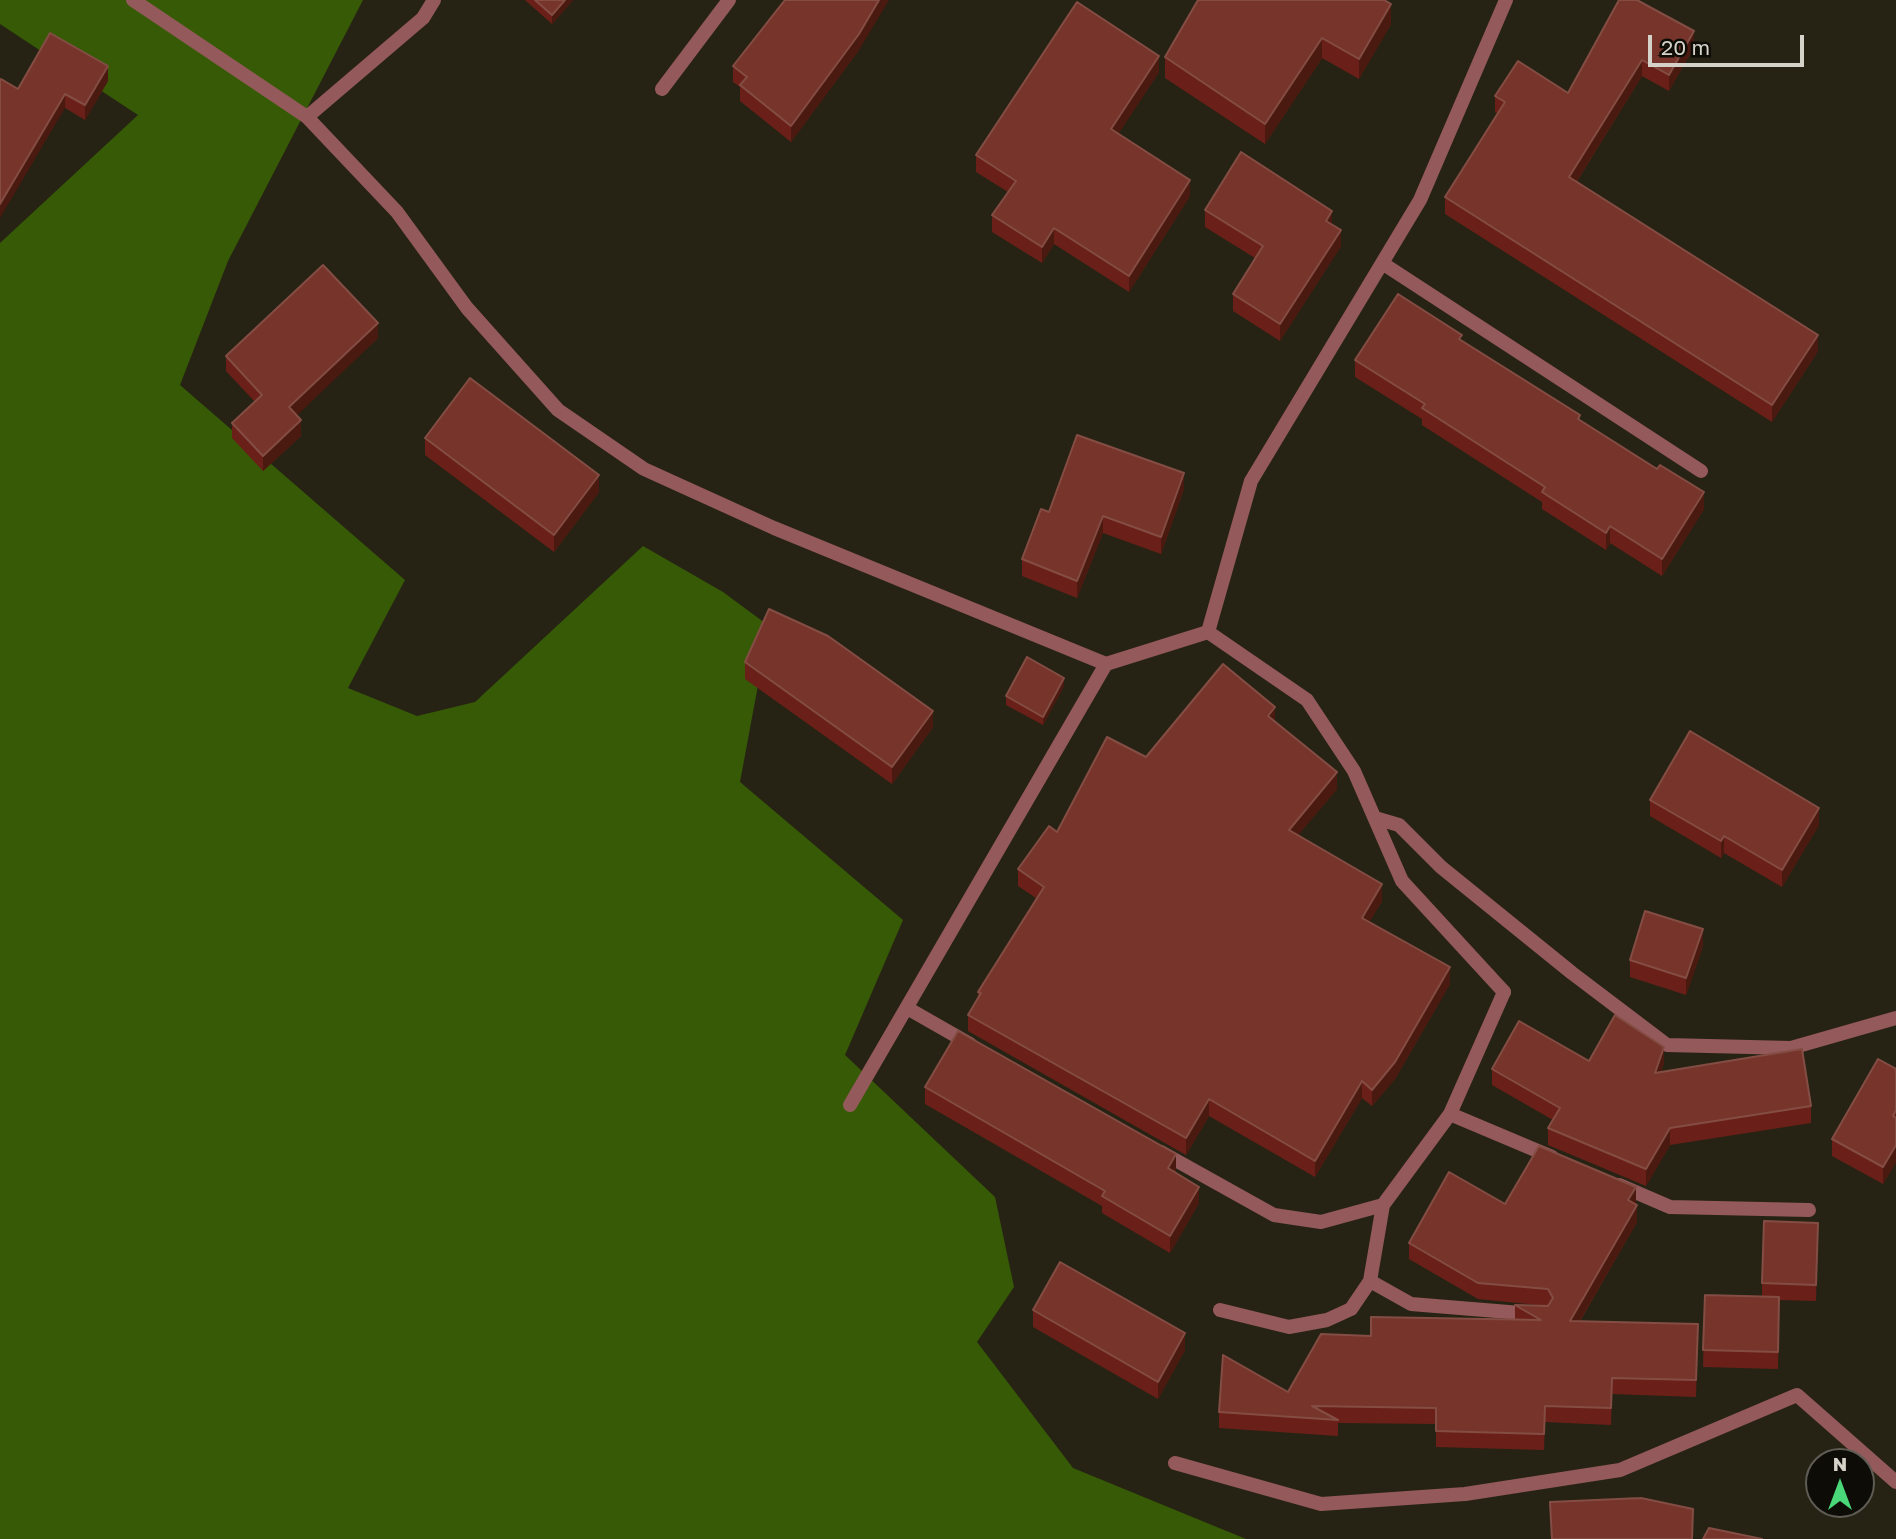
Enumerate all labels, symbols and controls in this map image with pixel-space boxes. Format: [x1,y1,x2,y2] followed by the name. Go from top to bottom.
[1651,21,1807,65] scale bar
[1661,34,1710,60] text: 20 m
[1805,1448,1875,1518] north arrow
[1833,1452,1847,1475] text: N

